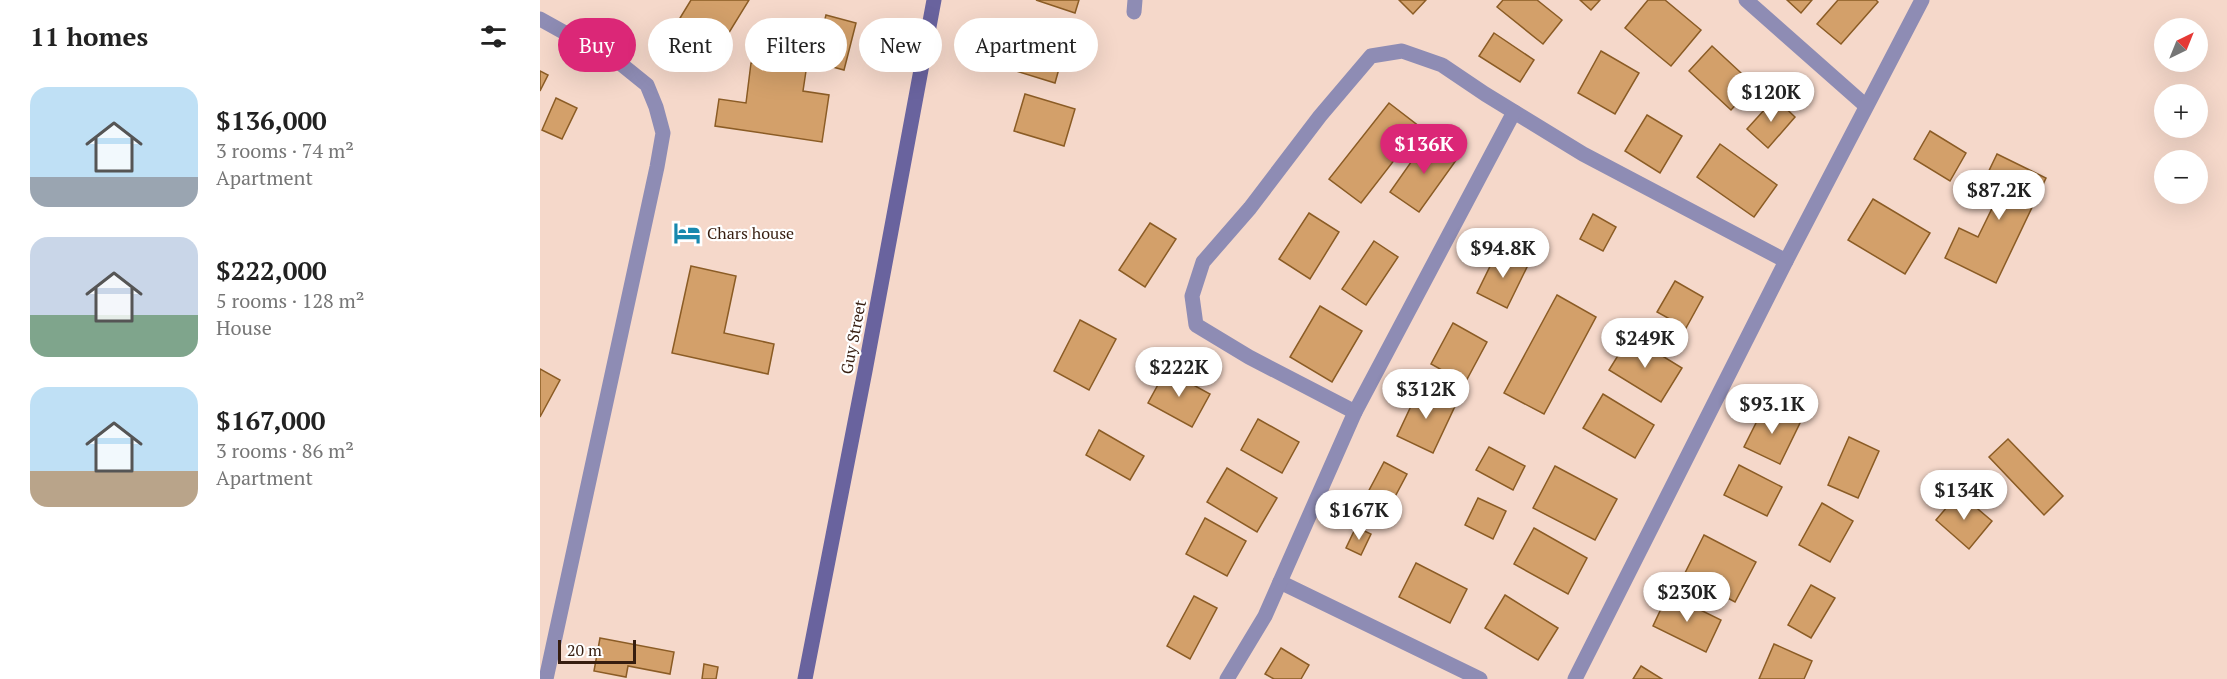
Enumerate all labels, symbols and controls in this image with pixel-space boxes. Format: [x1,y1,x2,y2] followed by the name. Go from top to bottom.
[558,18,636,72] chip: Buy
[648,18,733,72] chip: Rent
[745,18,847,72] chip: Filters
[859,18,942,72] chip: New
[954,18,1098,72] chip: Apartment
[2154,18,2208,72] north arrow
[2154,18,2208,204] map controls
[30,19,148,53] text: 11 homes
[477,20,510,53] icon: filters
[1729,72,1813,123] pin: $120K
[1741,78,1801,105] text: $120K
[2154,84,2208,138] button: +
[216,103,327,137] text: $136,000
[78,111,150,183] icon: home
[1382,124,1466,175] pin: $136K
[1394,130,1454,157] text: $136K
[216,137,354,164] text: 3 rooms · 74 m²
[2154,150,2208,204] button: −
[216,164,313,191] text: Apartment
[1950,170,2048,221] pin: $87.2K
[1967,176,2031,203] text: $87.2K
[672,218,702,248] hotel icon: Chars house
[707,222,794,244] place label: Chars house
[1454,228,1552,279] pin: $94.8K
[1470,234,1536,261] text: $94.8K
[216,253,327,287] text: $222,000
[78,261,150,333] icon: home
[216,287,364,314] text: 5 rooms · 128 m²
[835,298,871,376] street label: Guy Street
[216,314,272,341] text: House
[1603,318,1687,369] pin: $249K
[1615,324,1675,351] text: $249K
[1137,347,1221,398] pin: $222K
[1149,353,1209,380] text: $222K
[1384,369,1468,420] pin: $312K
[1396,375,1456,402] text: $312K
[1723,384,1821,435] pin: $93.1K
[1739,390,1805,417] text: $93.1K
[216,403,325,437] text: $167,000
[78,411,150,483] icon: home
[216,437,354,464] text: 3 rooms · 86 m²
[216,464,313,491] text: Apartment
[1922,470,2006,521] pin: $134K
[1934,476,1994,503] text: $134K
[1317,490,1401,541] pin: $167K
[1329,496,1389,523] text: $167K
[1645,572,1729,623] pin: $230K
[1657,578,1717,605] text: $230K
[558,637,636,664] scale bar
[567,639,602,661] text: 20 m

